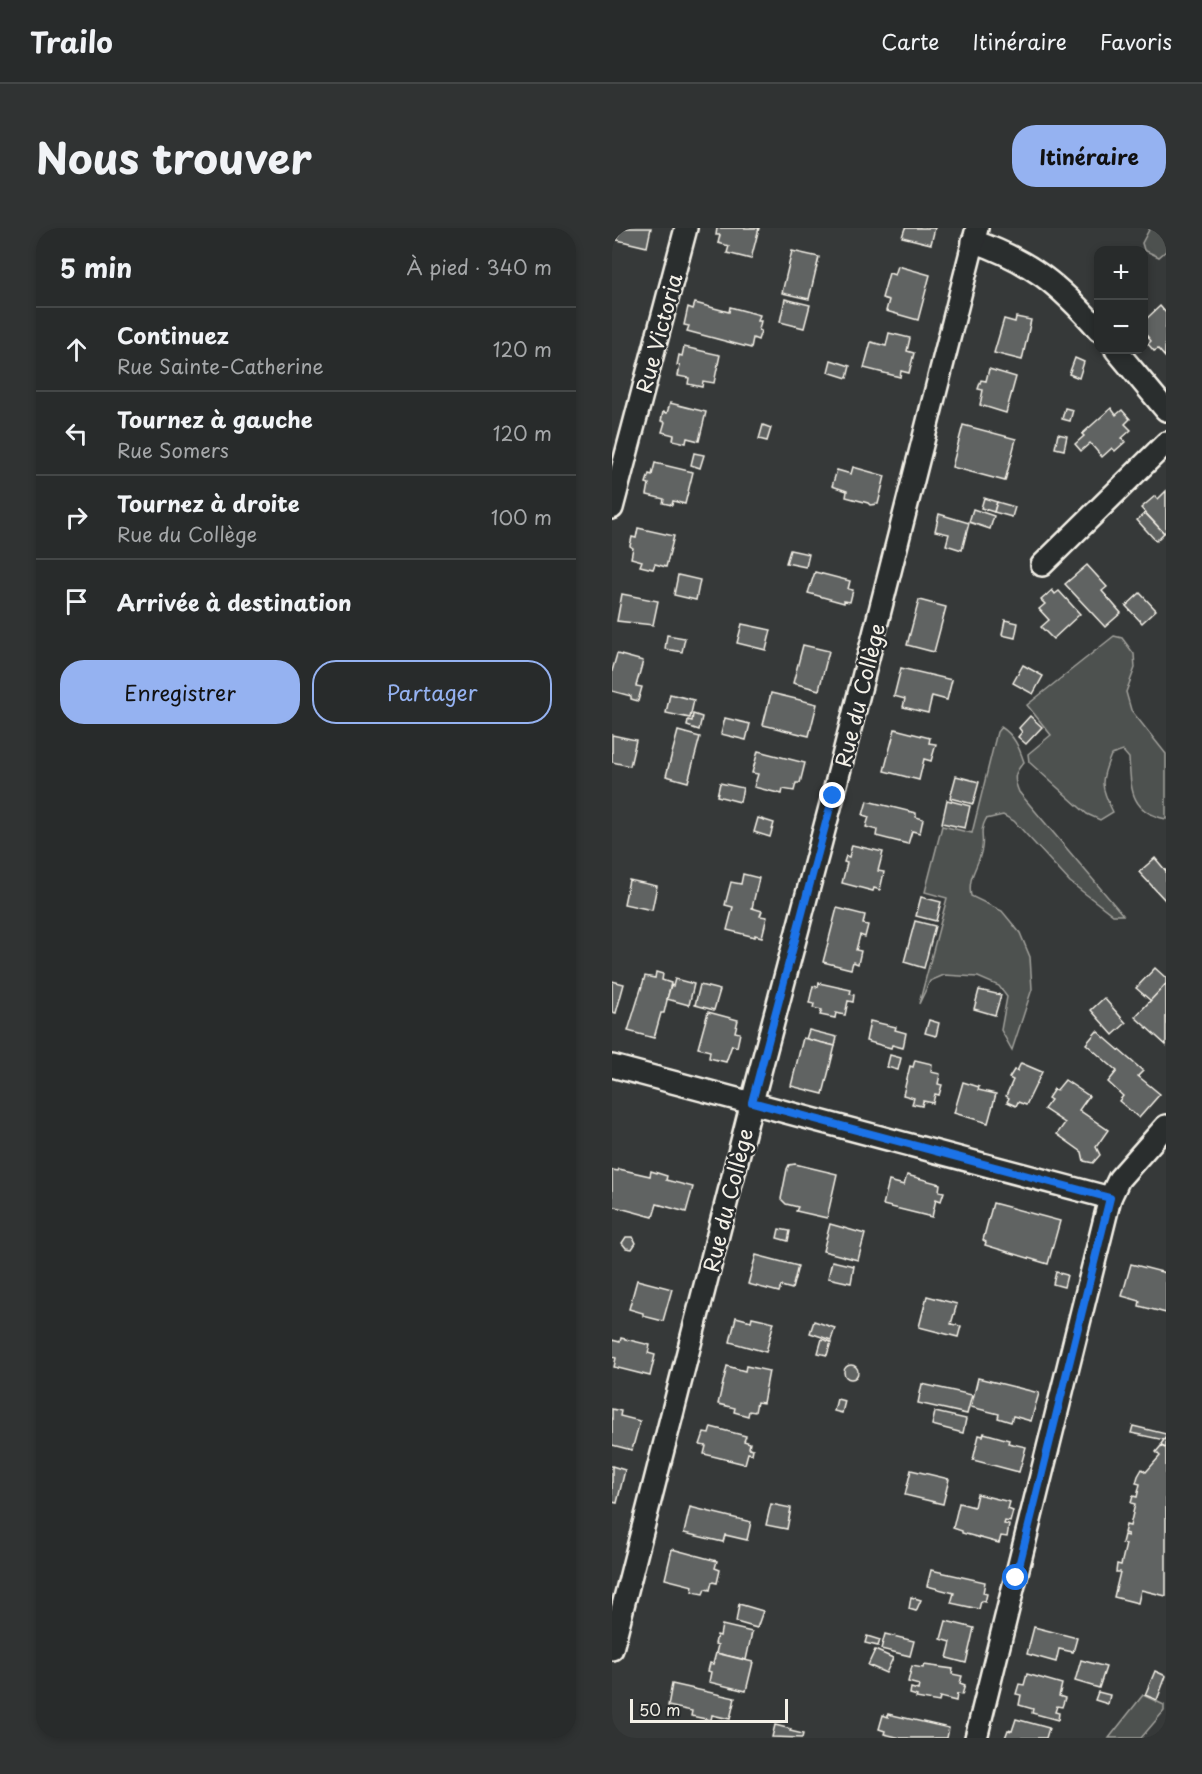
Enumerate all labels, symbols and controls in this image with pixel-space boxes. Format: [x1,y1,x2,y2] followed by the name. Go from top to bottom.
[30,20,113,63] text: Trailo
[881,25,940,57] text: Carte
[973,25,1067,57] text: Itinéraire
[1100,25,1172,57] text: Favoris
[36,125,312,188] text: Nous trouver
[1012,125,1166,187] button: Itinéraire
[1094,246,1148,354] map controls
[1094,246,1148,300] button: +
[60,248,132,287] text: 5 min
[406,252,552,282] text: À pied · 340 m
[627,269,690,397] street label: Rue Victoria
[1094,300,1148,354] button: −
[117,318,229,351] text: Continuez
[60,333,93,366] icon: ahead
[493,334,552,364] text: 120 m
[117,351,324,381] text: Rue Sainte-Catherine
[117,402,313,435] text: Tournez à gauche
[60,417,93,450] icon: left
[493,418,552,448] text: 120 m
[117,435,229,465] text: Rue Somers
[117,486,300,519] text: Tournez à droite
[60,501,93,534] icon: right
[491,502,552,532] text: 100 m
[117,519,257,549] text: Rue du Collège
[60,585,93,618] icon: arrive
[117,585,351,618] text: Arrivée à destination
[826,620,892,770] street label: Rue du Collège
[60,660,300,724] button: Enregistrer
[312,660,552,724] button: Partager
[819,782,845,808] route end
[694,1125,760,1275] street label: Rue du Collège
[1002,1564,1028,1590] route start
[630,1696,788,1724] scale bar
[639,1697,680,1721] text: 50 m

